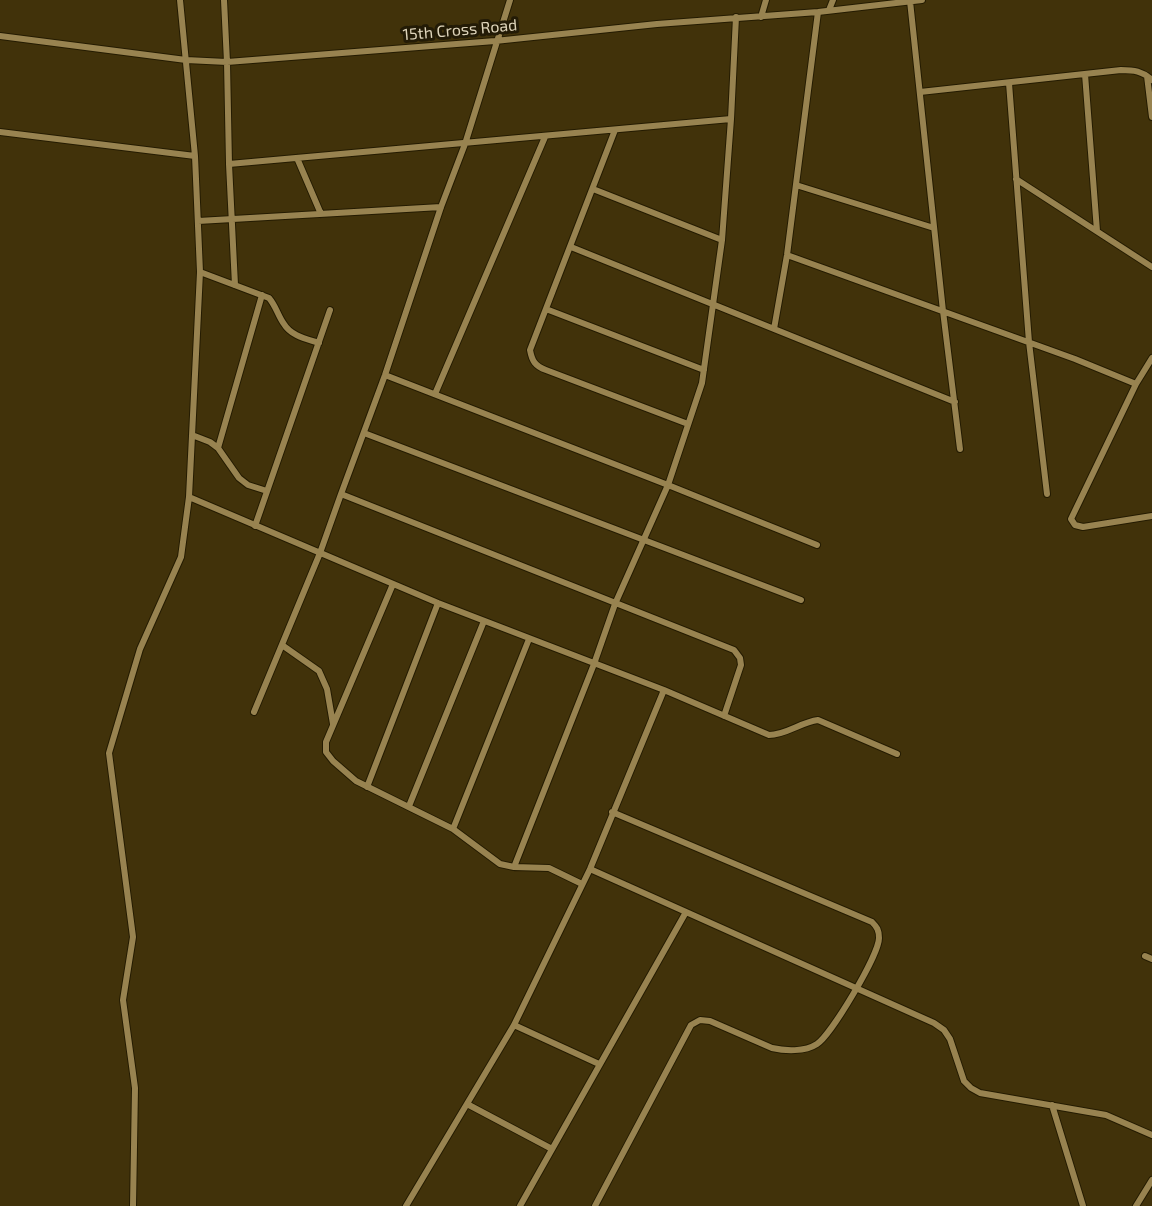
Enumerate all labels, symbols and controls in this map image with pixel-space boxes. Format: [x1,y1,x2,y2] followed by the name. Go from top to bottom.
[402,15,518,45] street label: 15th Cross Road

